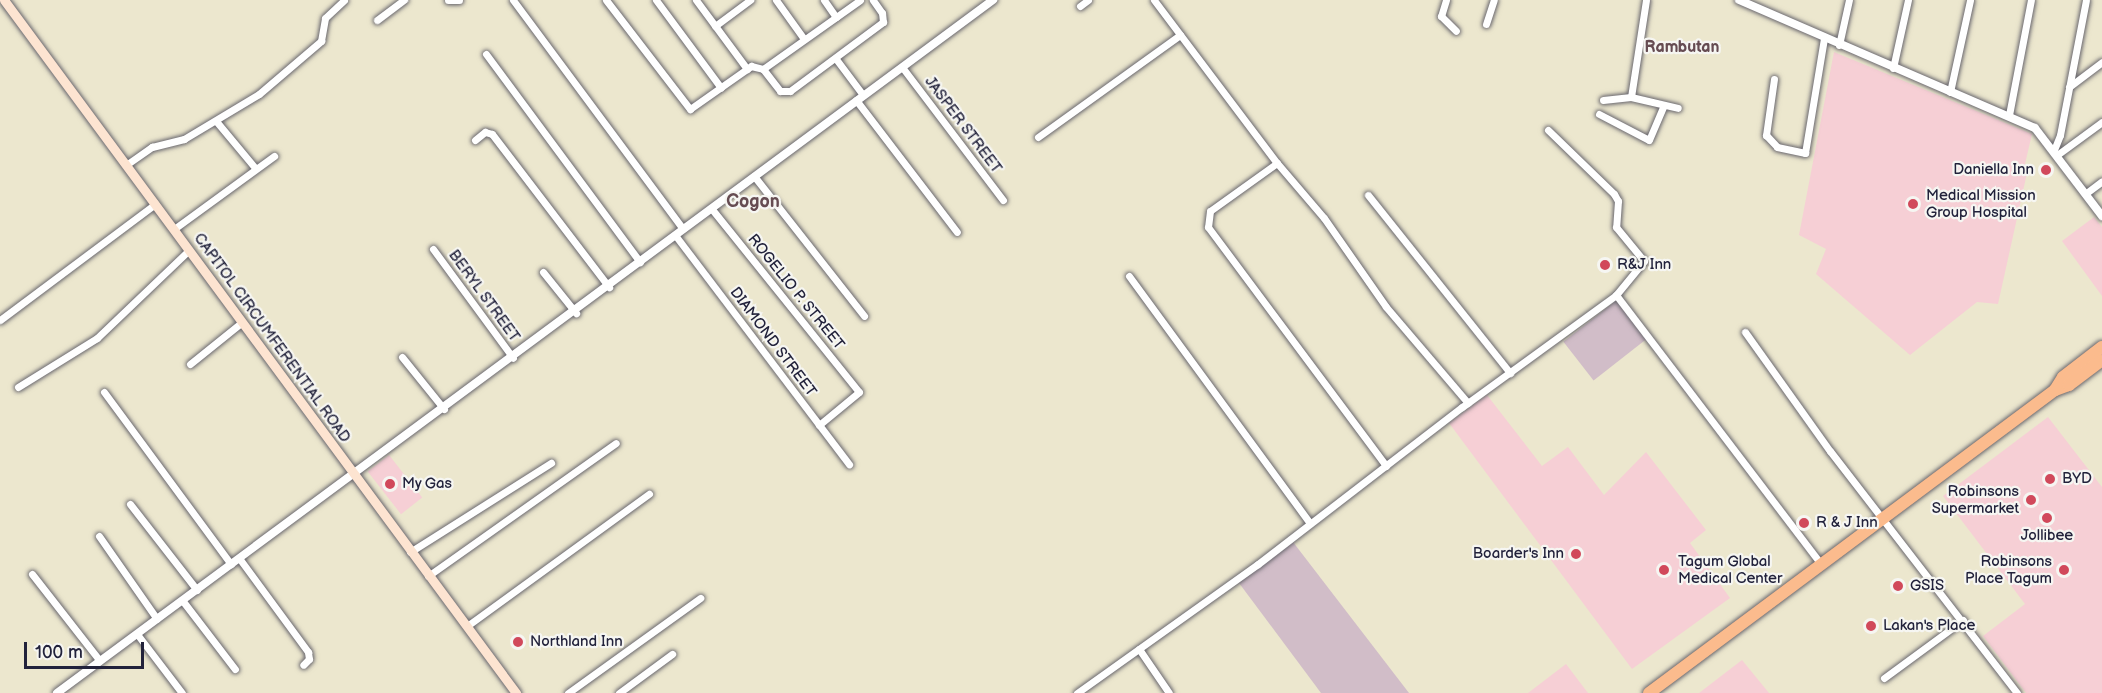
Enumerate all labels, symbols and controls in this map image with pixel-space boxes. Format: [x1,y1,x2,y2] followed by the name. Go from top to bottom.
[1645,38,1719,58] district label: Rambutan
[921,73,1005,177] street label: JASPER STREET
[1953,161,2034,179] place label: Daniella Inn
[2039,163,2053,177] marker: Daniella Inn
[1926,186,2036,221] place label: Medical Mission Group Hospital
[726,191,780,213] district label: Cogon
[1904,195,1922,213] marker: Medical Mission Group Hospital
[190,230,354,446] street label: CAPITOL CIRCUMFERENTIAL ROAD
[744,230,848,354] street label: ROGELIO P. STREET
[445,246,523,346] street label: BERYL STREET
[1617,256,1671,274] place label: R&J Inn
[1598,258,1612,272] marker: R&J Inn
[726,284,820,400] street label: DIAMOND STREET
[2062,470,2092,488] place label: BYD
[2043,472,2057,486] marker: BYD
[402,475,453,493] place label: My Gas
[383,477,397,491] marker: My Gas
[1932,482,2019,517] place label: Robinsons Supermarket
[2024,493,2038,507] marker: Robinsons Supermarket
[2040,511,2054,525] marker: Jollibee
[1816,514,1878,532] place label: R & J Inn
[1797,516,1811,530] marker: R & J Inn
[2021,527,2073,545] place label: Jollibee
[1473,545,1564,563] place label: Boarder's Inn
[1569,547,1583,561] marker: Boarder's Inn
[1678,552,1782,587] place label: Tagum Global Medical Center
[1965,552,2052,587] place label: Robinsons Place Tagum
[1655,561,1673,579] marker: Tagum Global Medical Center
[2057,563,2071,577] marker: Robinsons Place Tagum
[1910,577,1944,595] place label: GSIS
[1891,579,1905,593] marker: GSIS
[1883,617,1975,635] place label: Lakan's Place
[1864,619,1878,633] marker: Lakan's Place
[27,630,147,668] scale bar
[530,633,623,651] place label: Northland Inn
[511,635,525,649] marker: Northland Inn
[35,642,83,663] text: 100 m

